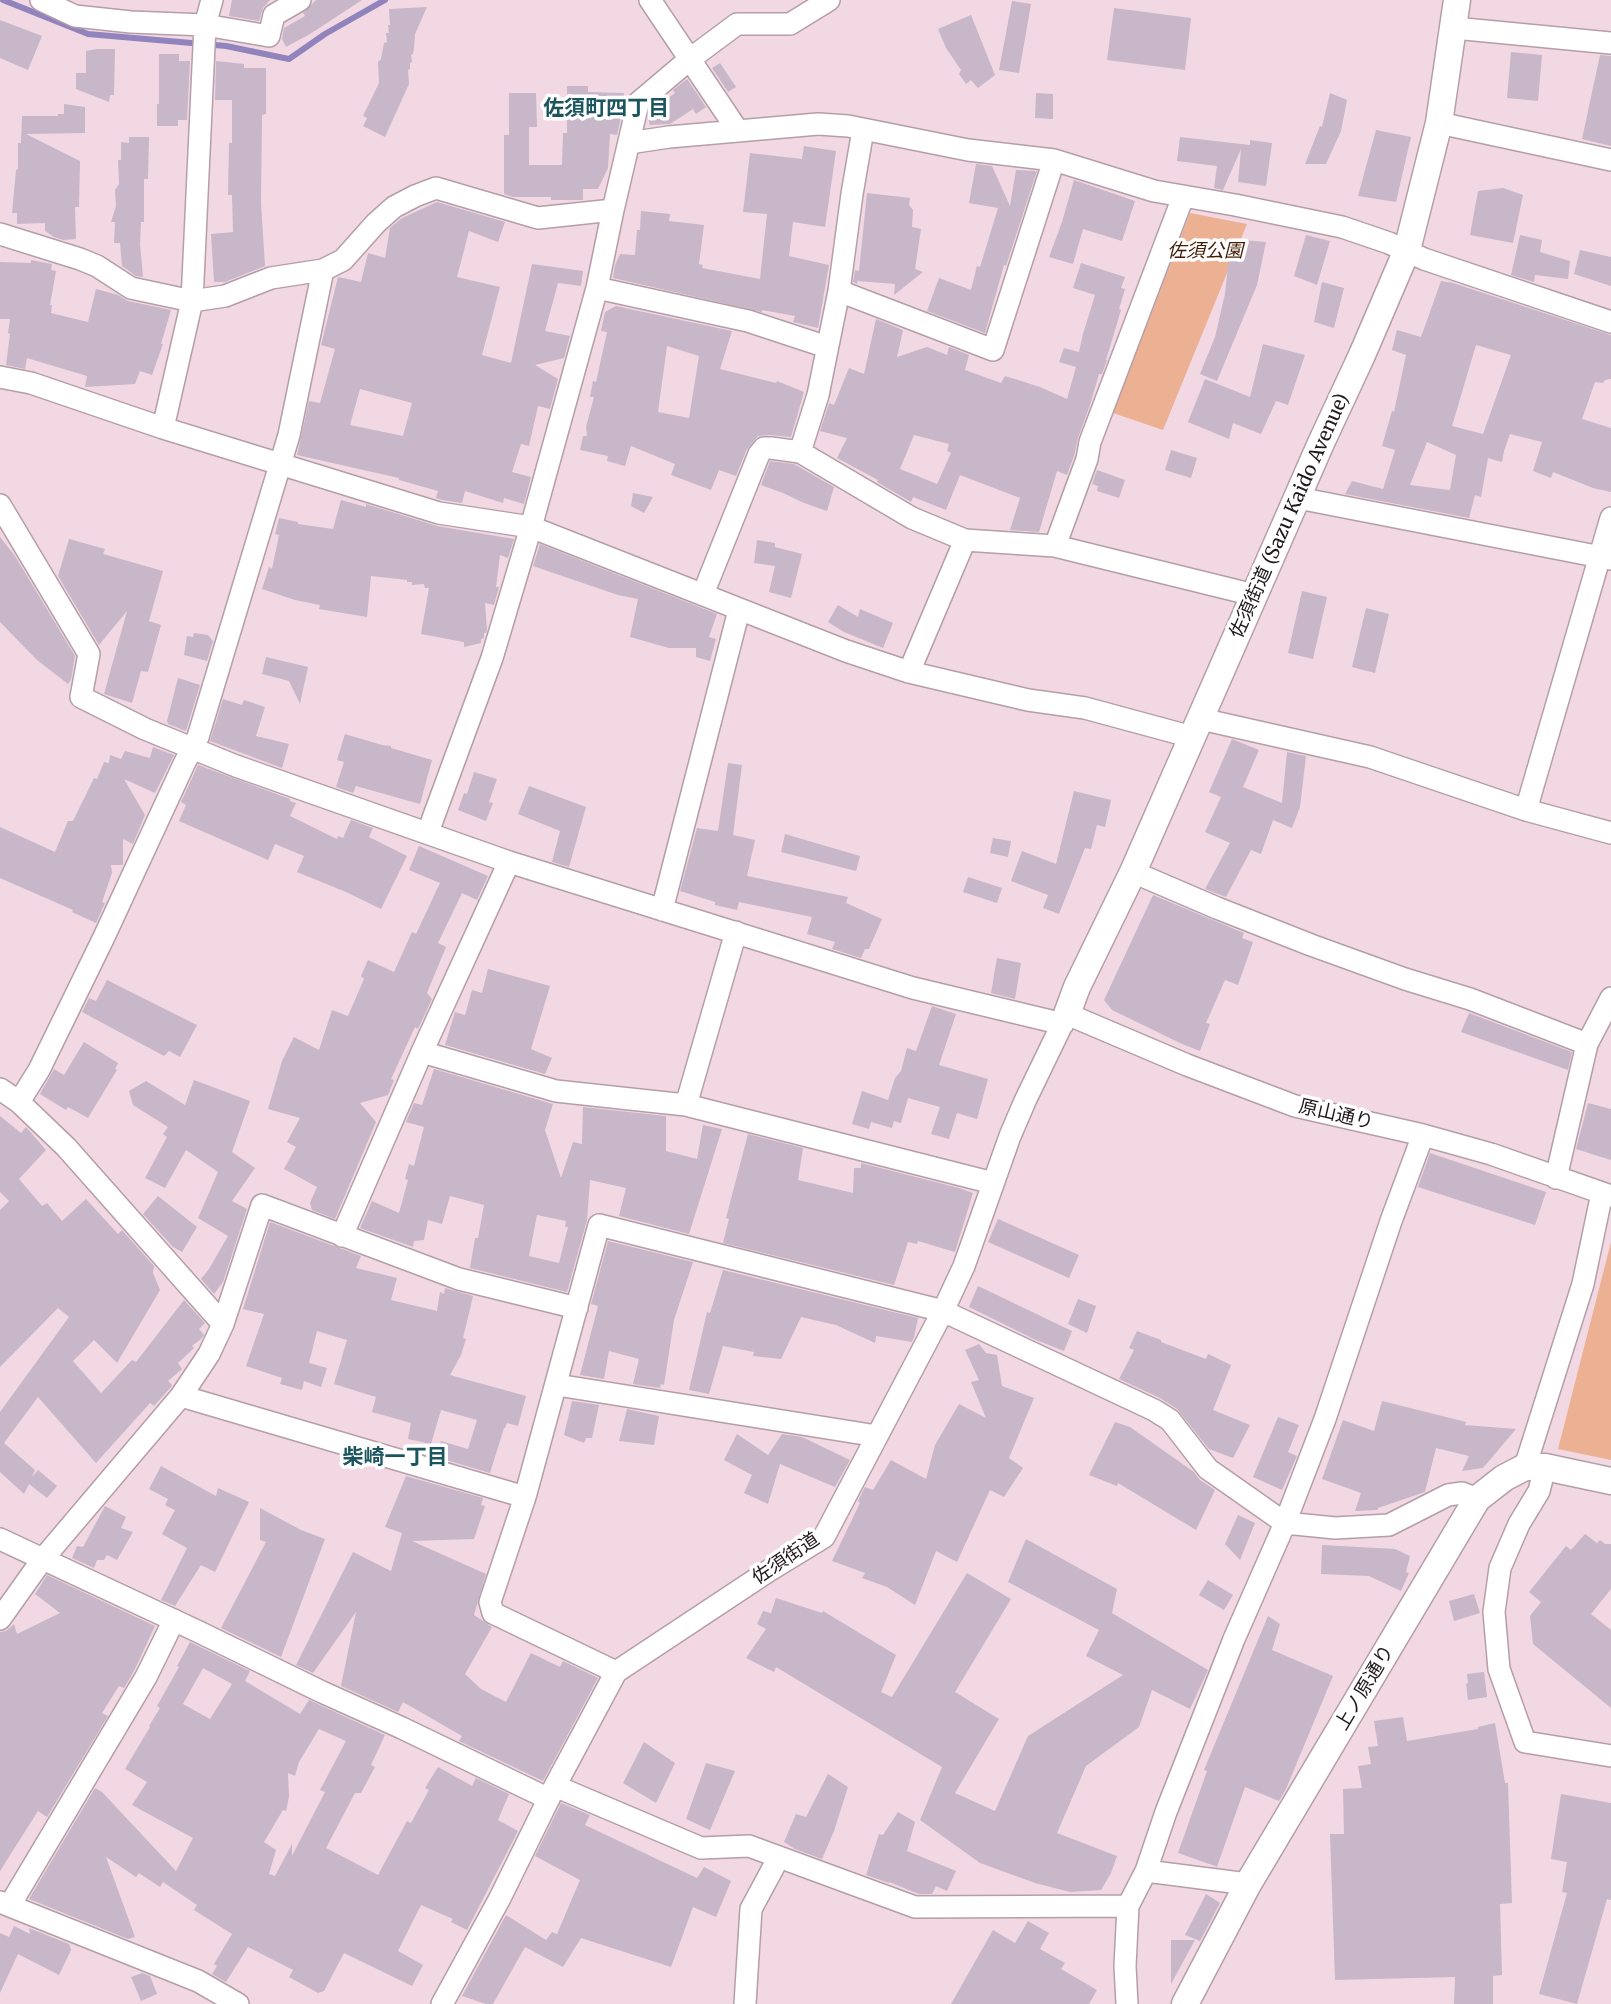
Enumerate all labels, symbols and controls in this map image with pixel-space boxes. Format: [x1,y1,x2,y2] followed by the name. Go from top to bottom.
[543,96,669,122] district label: 佐須町四丁目
[1167,241,1243,263] park label: 佐須公園
[1226,390,1354,642] street label: 佐須街道 (Sazu Kaido Avenue)
[1296,1095,1376,1135] street label: 原山通り
[343,1445,447,1471] district label: 柴崎一丁目
[748,1528,824,1590] street label: 佐須街道
[1331,1641,1399,1735] street label: 上ノ原通り

